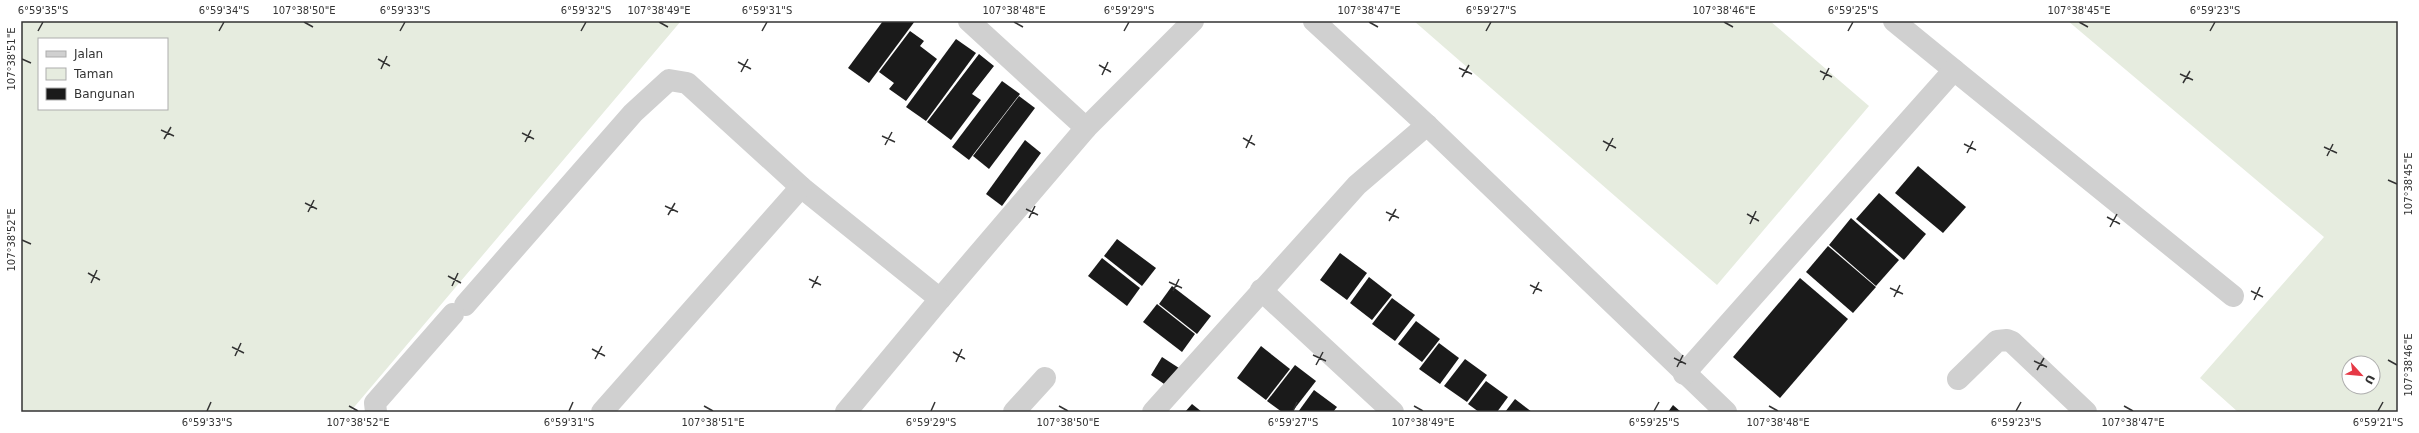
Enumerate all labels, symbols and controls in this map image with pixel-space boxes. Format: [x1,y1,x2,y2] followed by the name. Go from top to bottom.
[18,5,68,16] text: 6°59'35"S
[199,5,249,16] text: 6°59'34"S
[272,5,336,16] text: 107°38'50"E
[380,5,430,16] text: 6°59'33"S
[561,5,611,16] text: 6°59'32"S
[627,5,691,16] text: 107°38'49"E
[742,5,792,16] text: 6°59'31"S
[982,5,1046,16] text: 107°38'48"E
[1104,5,1154,16] text: 6°59'29"S
[1337,5,1401,16] text: 107°38'47"E
[1466,5,1516,16] text: 6°59'27"S
[1692,5,1756,16] text: 107°38'46"E
[1828,5,1878,16] text: 6°59'25"S
[2047,5,2111,16] text: 107°38'45"E
[2190,5,2240,16] text: 6°59'23"S
[6,27,17,91] text: 107°38'51"E
[38,38,168,110] legend
[73,47,103,61] text: Jalan
[73,67,113,81] text: Taman
[74,87,135,101] text: Bangunan
[2403,152,2414,216] text: 107°38'45"E
[6,208,17,272] text: 107°38'52"E
[2403,333,2414,397] text: 107°38'46"E
[2341,355,2381,395] north arrow
[2362,372,2377,386] text: U
[182,417,232,428] text: 6°59'33"S
[326,417,390,428] text: 107°38'52"E
[544,417,594,428] text: 6°59'31"S
[681,417,745,428] text: 107°38'51"E
[906,417,956,428] text: 6°59'29"S
[1036,417,1100,428] text: 107°38'50"E
[1268,417,1318,428] text: 6°59'27"S
[1391,417,1455,428] text: 107°38'49"E
[1629,417,1679,428] text: 6°59'25"S
[1746,417,1810,428] text: 107°38'48"E
[1991,417,2041,428] text: 6°59'23"S
[2101,417,2165,428] text: 107°38'47"E
[2353,417,2403,428] text: 6°59'21"S

